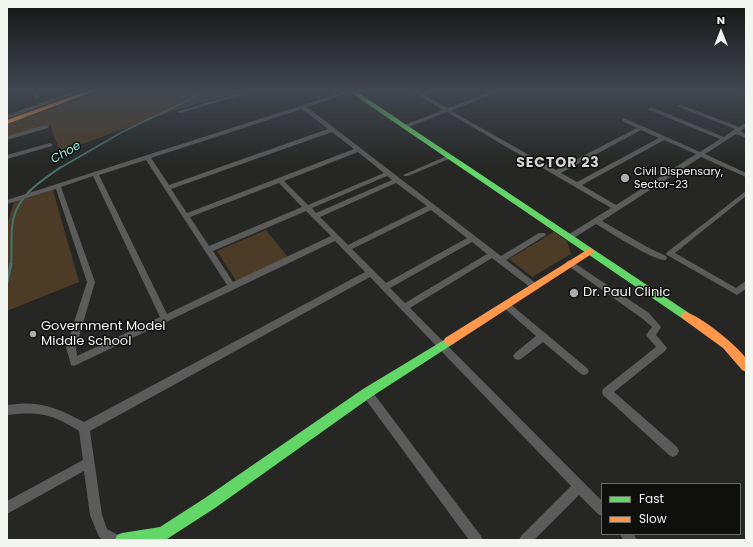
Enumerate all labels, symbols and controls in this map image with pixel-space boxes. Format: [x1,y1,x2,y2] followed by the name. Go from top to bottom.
[701,12,741,52] north arrow
[717,12,725,28] text: N
[49,139,83,167] water label: Choe
[516,155,600,171] district label: SECTOR 23
[634,165,723,191] place label: Civil Dispensary, Sector-23
[619,172,631,184] marker: Civil Dispensary, Sector-23
[583,285,670,301] place label: Dr. Paul Clinic
[568,287,580,299] marker: Dr. Paul Clinic
[41,319,165,350] place label: Government Model Middle School
[28,329,38,339] marker: Government Model Middle School
[601,483,741,535] legend
[639,490,664,507] text: Fast
[639,510,667,527] text: Slow

